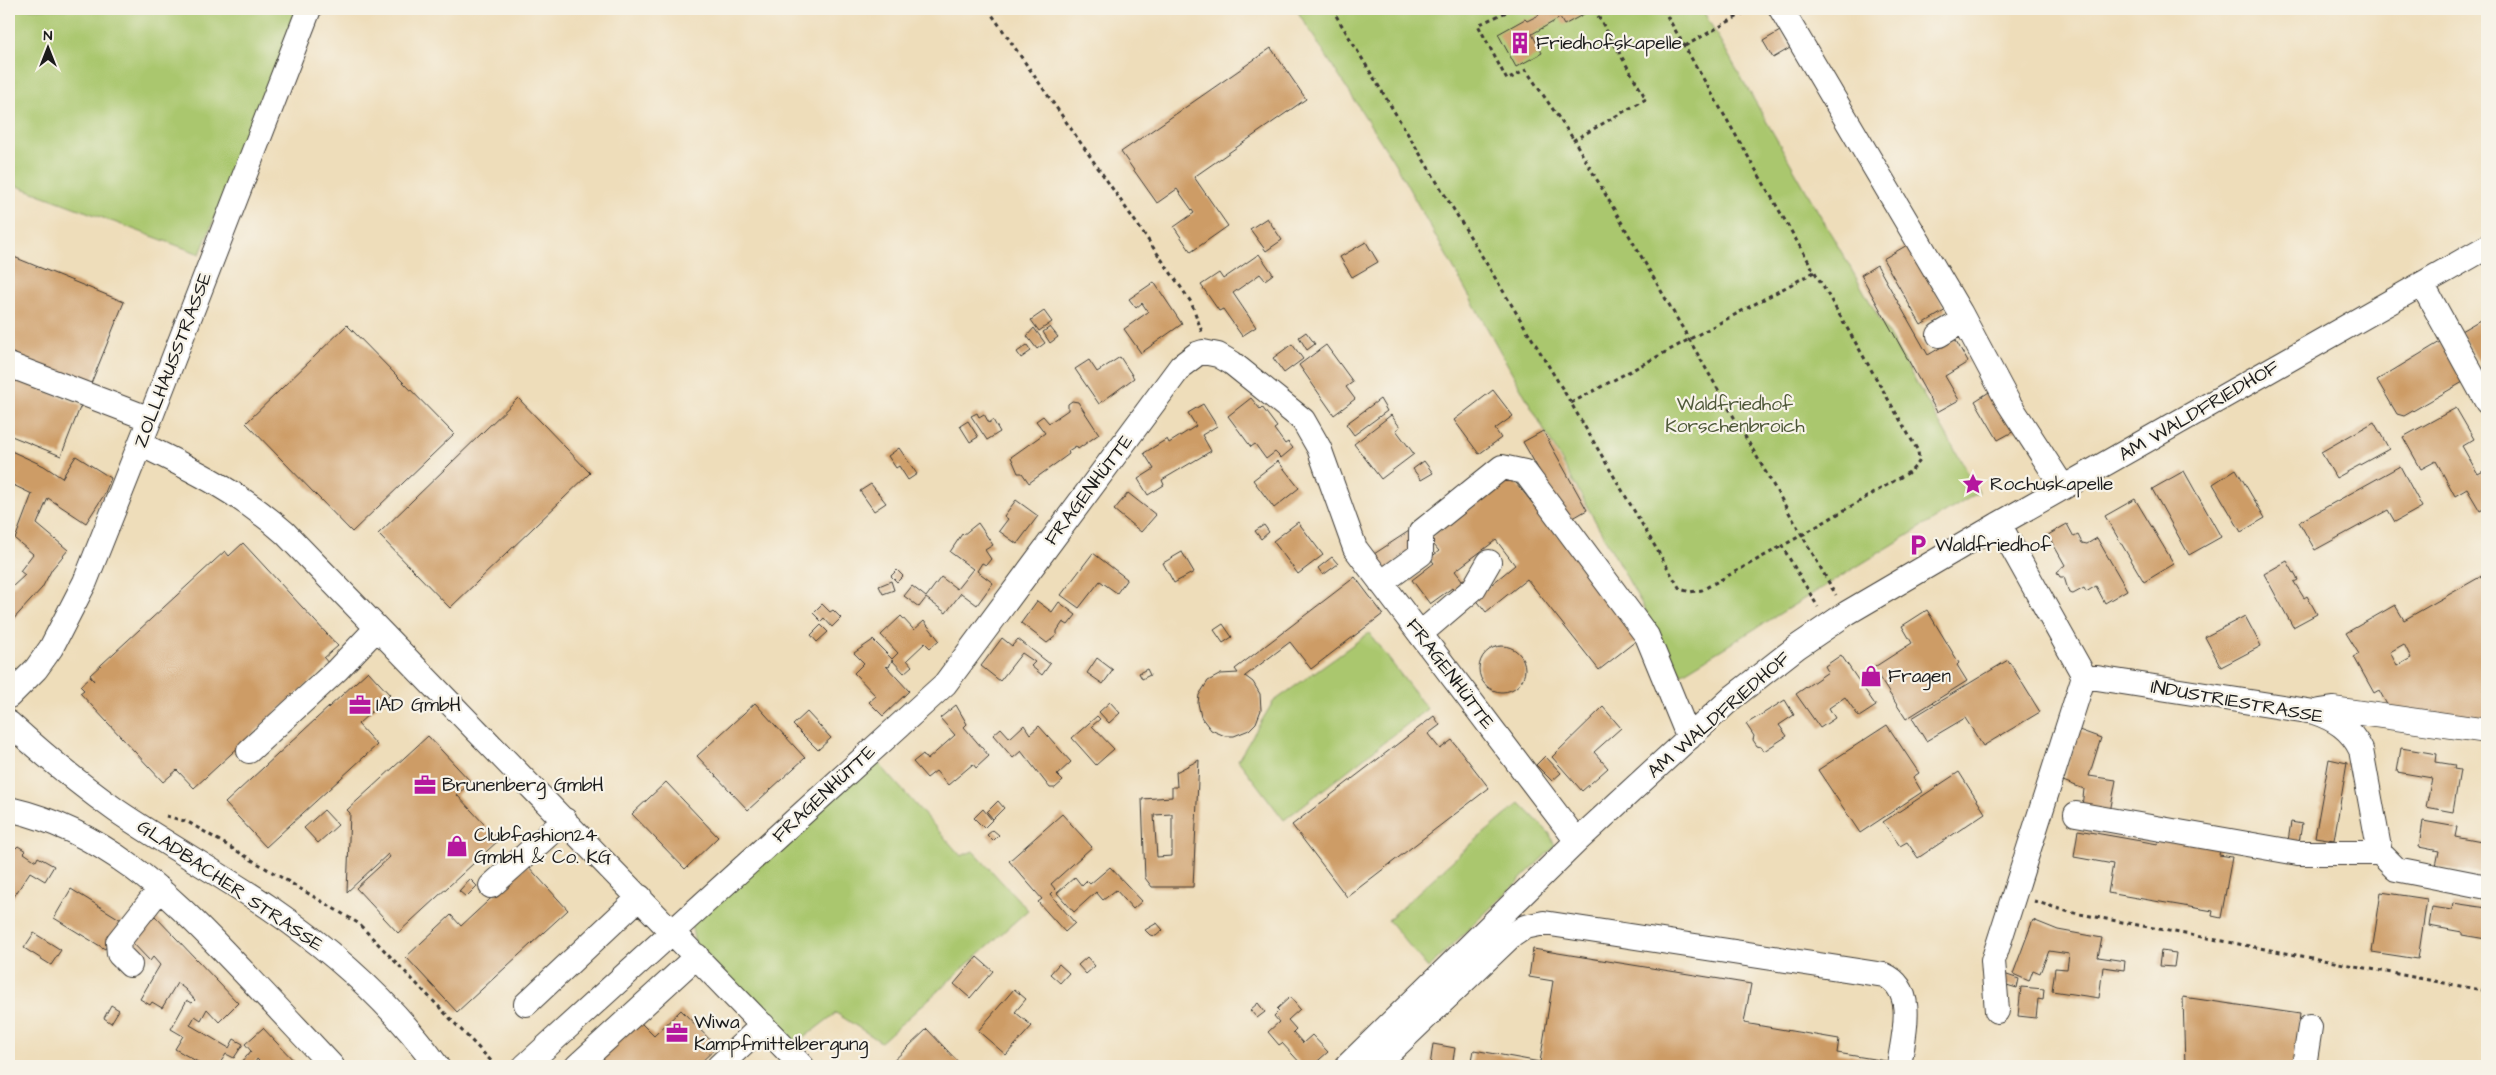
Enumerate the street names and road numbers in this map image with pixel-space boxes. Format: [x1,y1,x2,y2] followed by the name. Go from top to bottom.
[127,268,219,452] street label: ZOLLHAUSSTRASSE
[2114,354,2284,468] street label: AM WALDFRIEDHOF
[1038,429,1140,551] street label: FRAGENHÜTTE
[1399,613,1501,735] street label: FRAGENHÜTTE
[1642,645,1796,785] street label: AM WALDFRIEDHOF
[2149,674,2325,730] street label: INDUSTRIESTRASSE
[766,739,882,849] street label: FRAGENHÜTTE
[132,814,328,958] street label: GLADBACHER STRASSE

